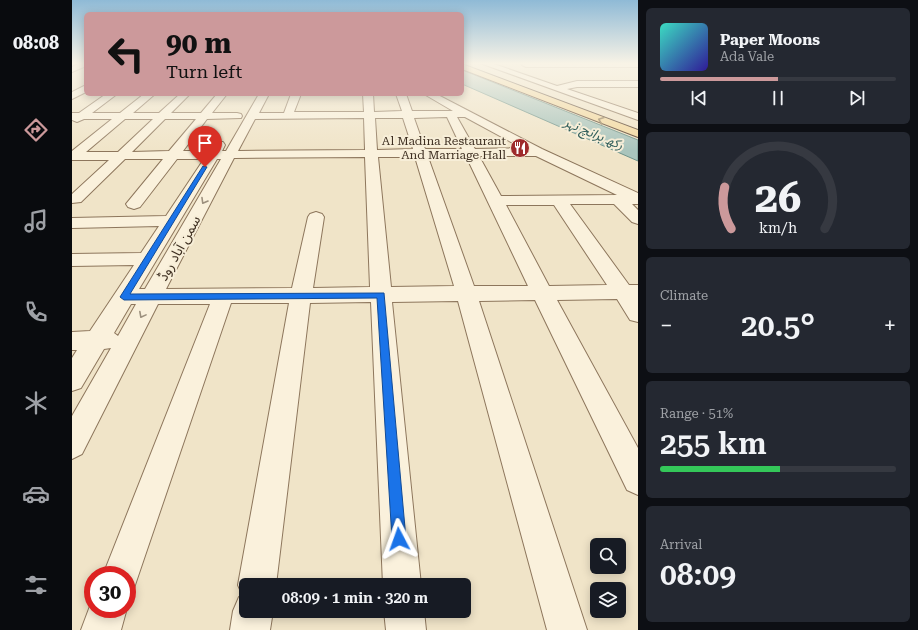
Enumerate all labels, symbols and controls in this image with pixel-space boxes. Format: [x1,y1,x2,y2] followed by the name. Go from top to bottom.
[166,27,231,60] text: 90 m
[100,28,152,80] icon: left
[720,31,820,49] text: Paper Moons
[13,32,59,53] text: 08:08
[720,49,774,64] text: Ada Vale
[166,61,242,82] text: Turn left
[688,87,710,109] icon: previous
[767,87,789,109] icon: pause
[846,87,868,109] icon: next
[560,114,626,155] water label: رکھ برانچ نہر
[22,116,50,144] icon: directions
[598,117,605,125] one-way arrow
[188,126,222,167] pin
[194,132,216,154] icon: arrive
[382,134,507,162] place label: Al Madina Restaurant And Marriage Hall
[509,137,531,159] restaurant icon: Al Madina Restaurant And Marriage Hall
[755,172,801,221] text: 26
[202,197,209,205] one-way arrow
[22,207,50,235] icon: music
[154,213,204,284] street label: سمن آباد روڈ
[759,219,797,235] text: km/h
[660,288,708,303] text: Climate
[22,298,50,326] icon: phone
[741,308,815,343] text: 20.5°
[139,311,146,319] one-way arrow
[660,313,672,338] text: −
[884,313,896,338] text: +
[22,389,50,417] icon: climate
[660,406,733,421] text: Range · 51%
[660,426,767,461] text: 255 km
[22,480,50,508] icon: car
[378,518,420,560] position arrow
[660,537,702,552] text: Arrival
[590,538,626,618] map controls
[590,538,626,574] button: search
[660,557,736,592] text: 08:09
[84,566,136,618] speed limit sign: 30
[22,571,50,599] icon: filters
[590,582,626,618] button: layers
[282,589,428,607] text: 08:09 · 1 min · 320 m

